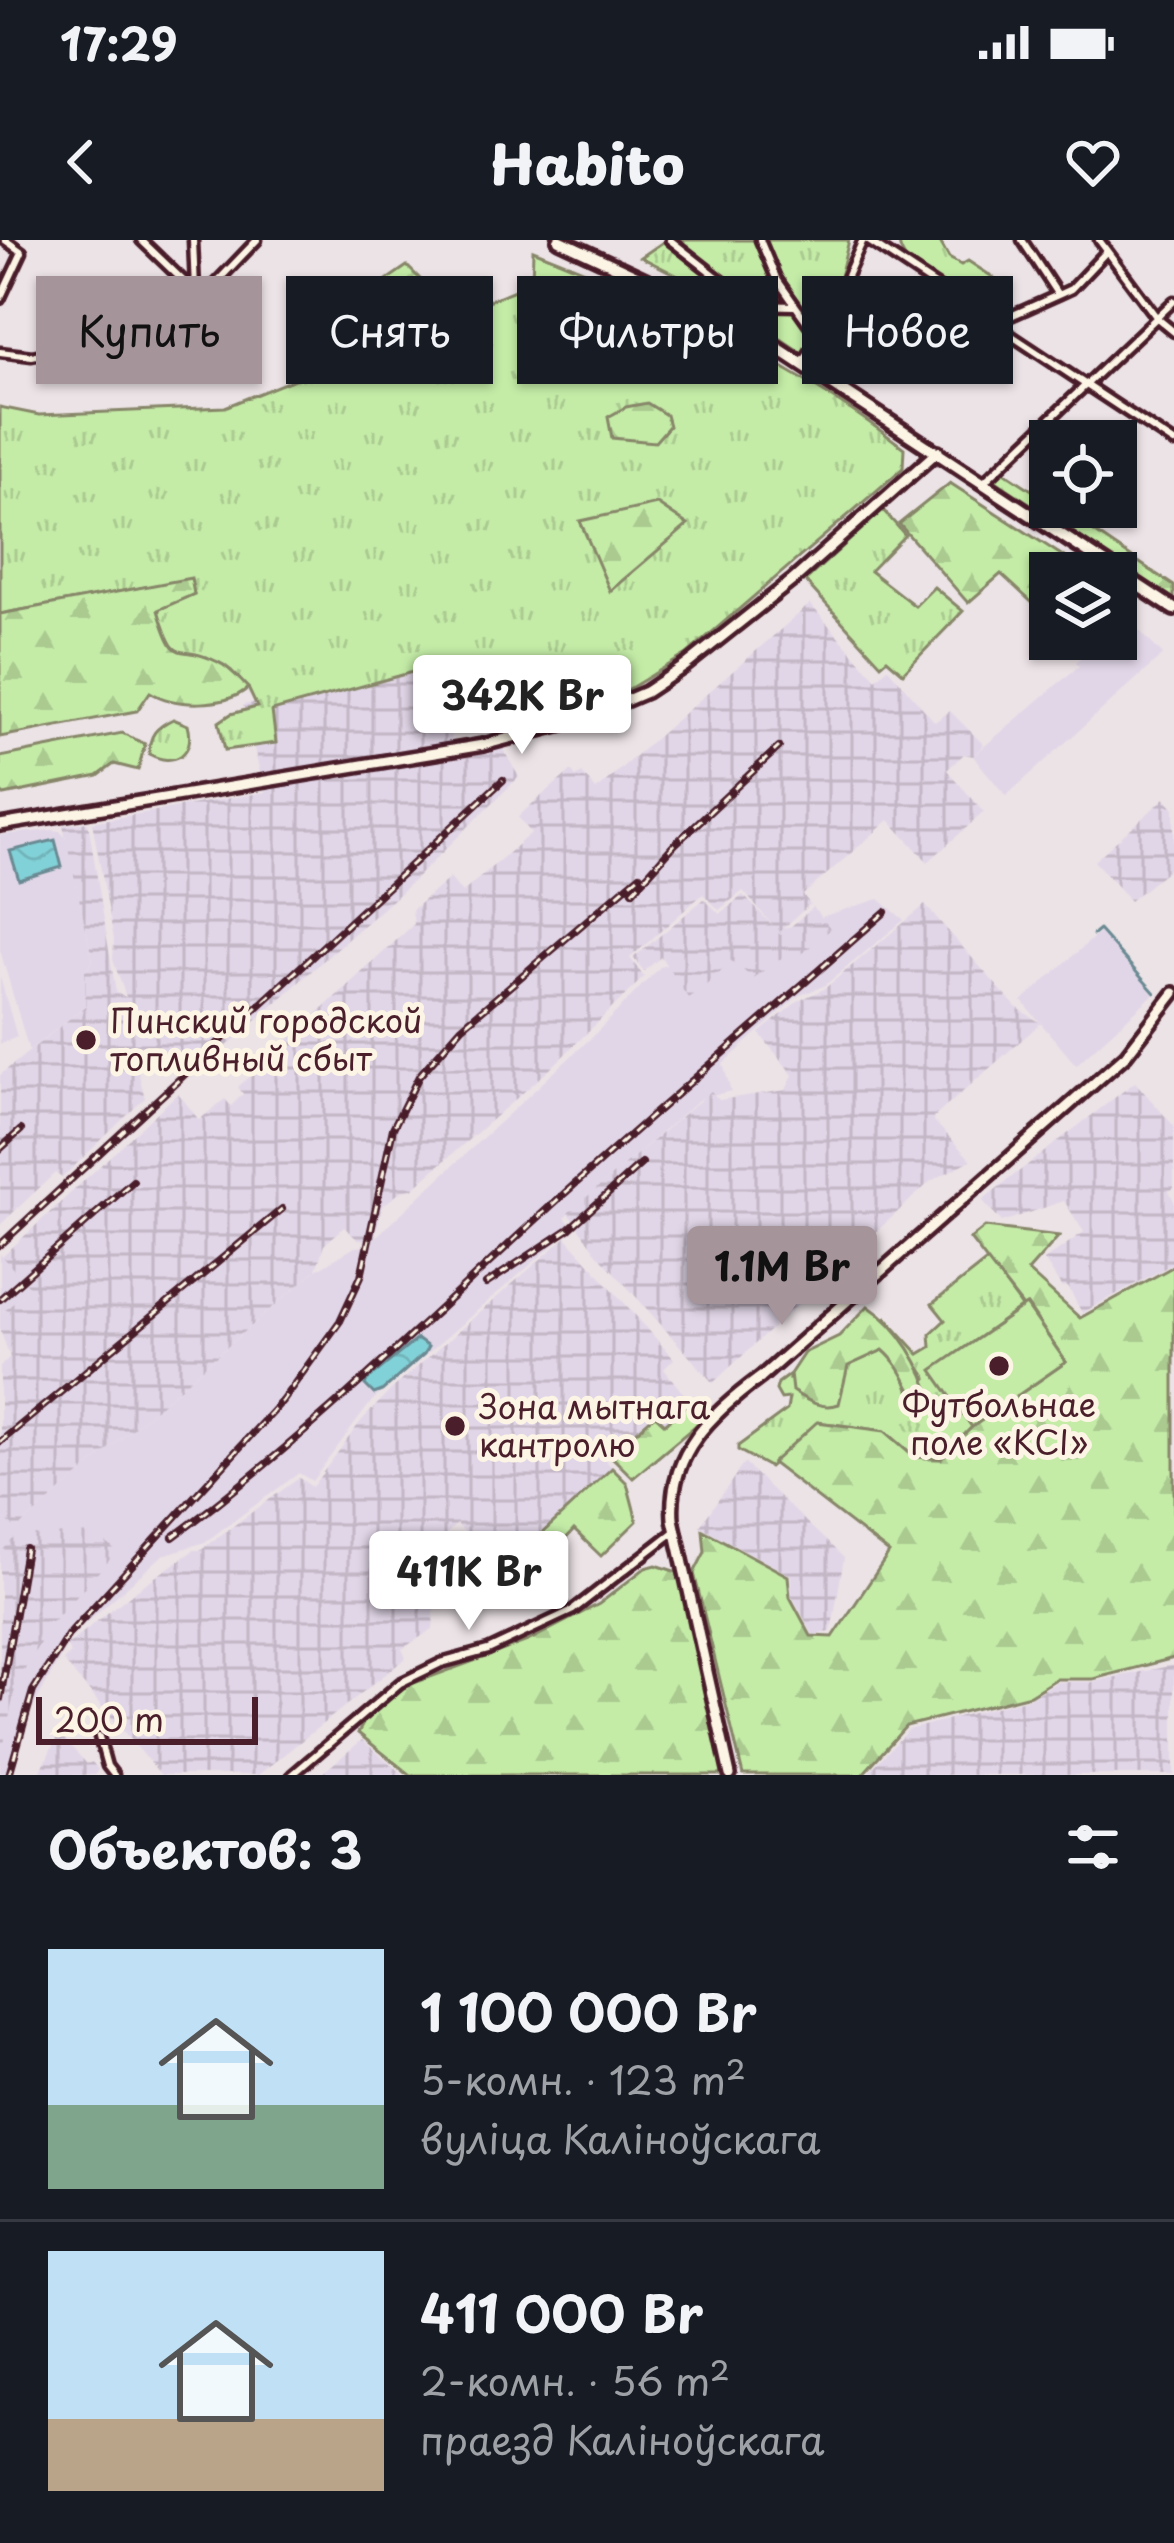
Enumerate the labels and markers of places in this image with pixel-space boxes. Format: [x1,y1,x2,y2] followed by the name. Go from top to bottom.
[411,655,633,757] pin: 342K Br
[110,994,423,1082] place label: Пинский городской топливный сбыт
[73,1027,99,1053] marker: Пинский городской топливный сбыт
[671,1226,893,1328] pin: 1.1M Br
[986,1353,1012,1379] marker: Футбольнае поле «КСІ»
[902,1378,1096,1466] place label: Футбольнае поле «КСІ»
[479,1380,711,1468] place label: Зона мытнага кантролю
[442,1413,468,1439] marker: Зона мытнага кантролю
[358,1531,580,1633] pin: 411K Br

